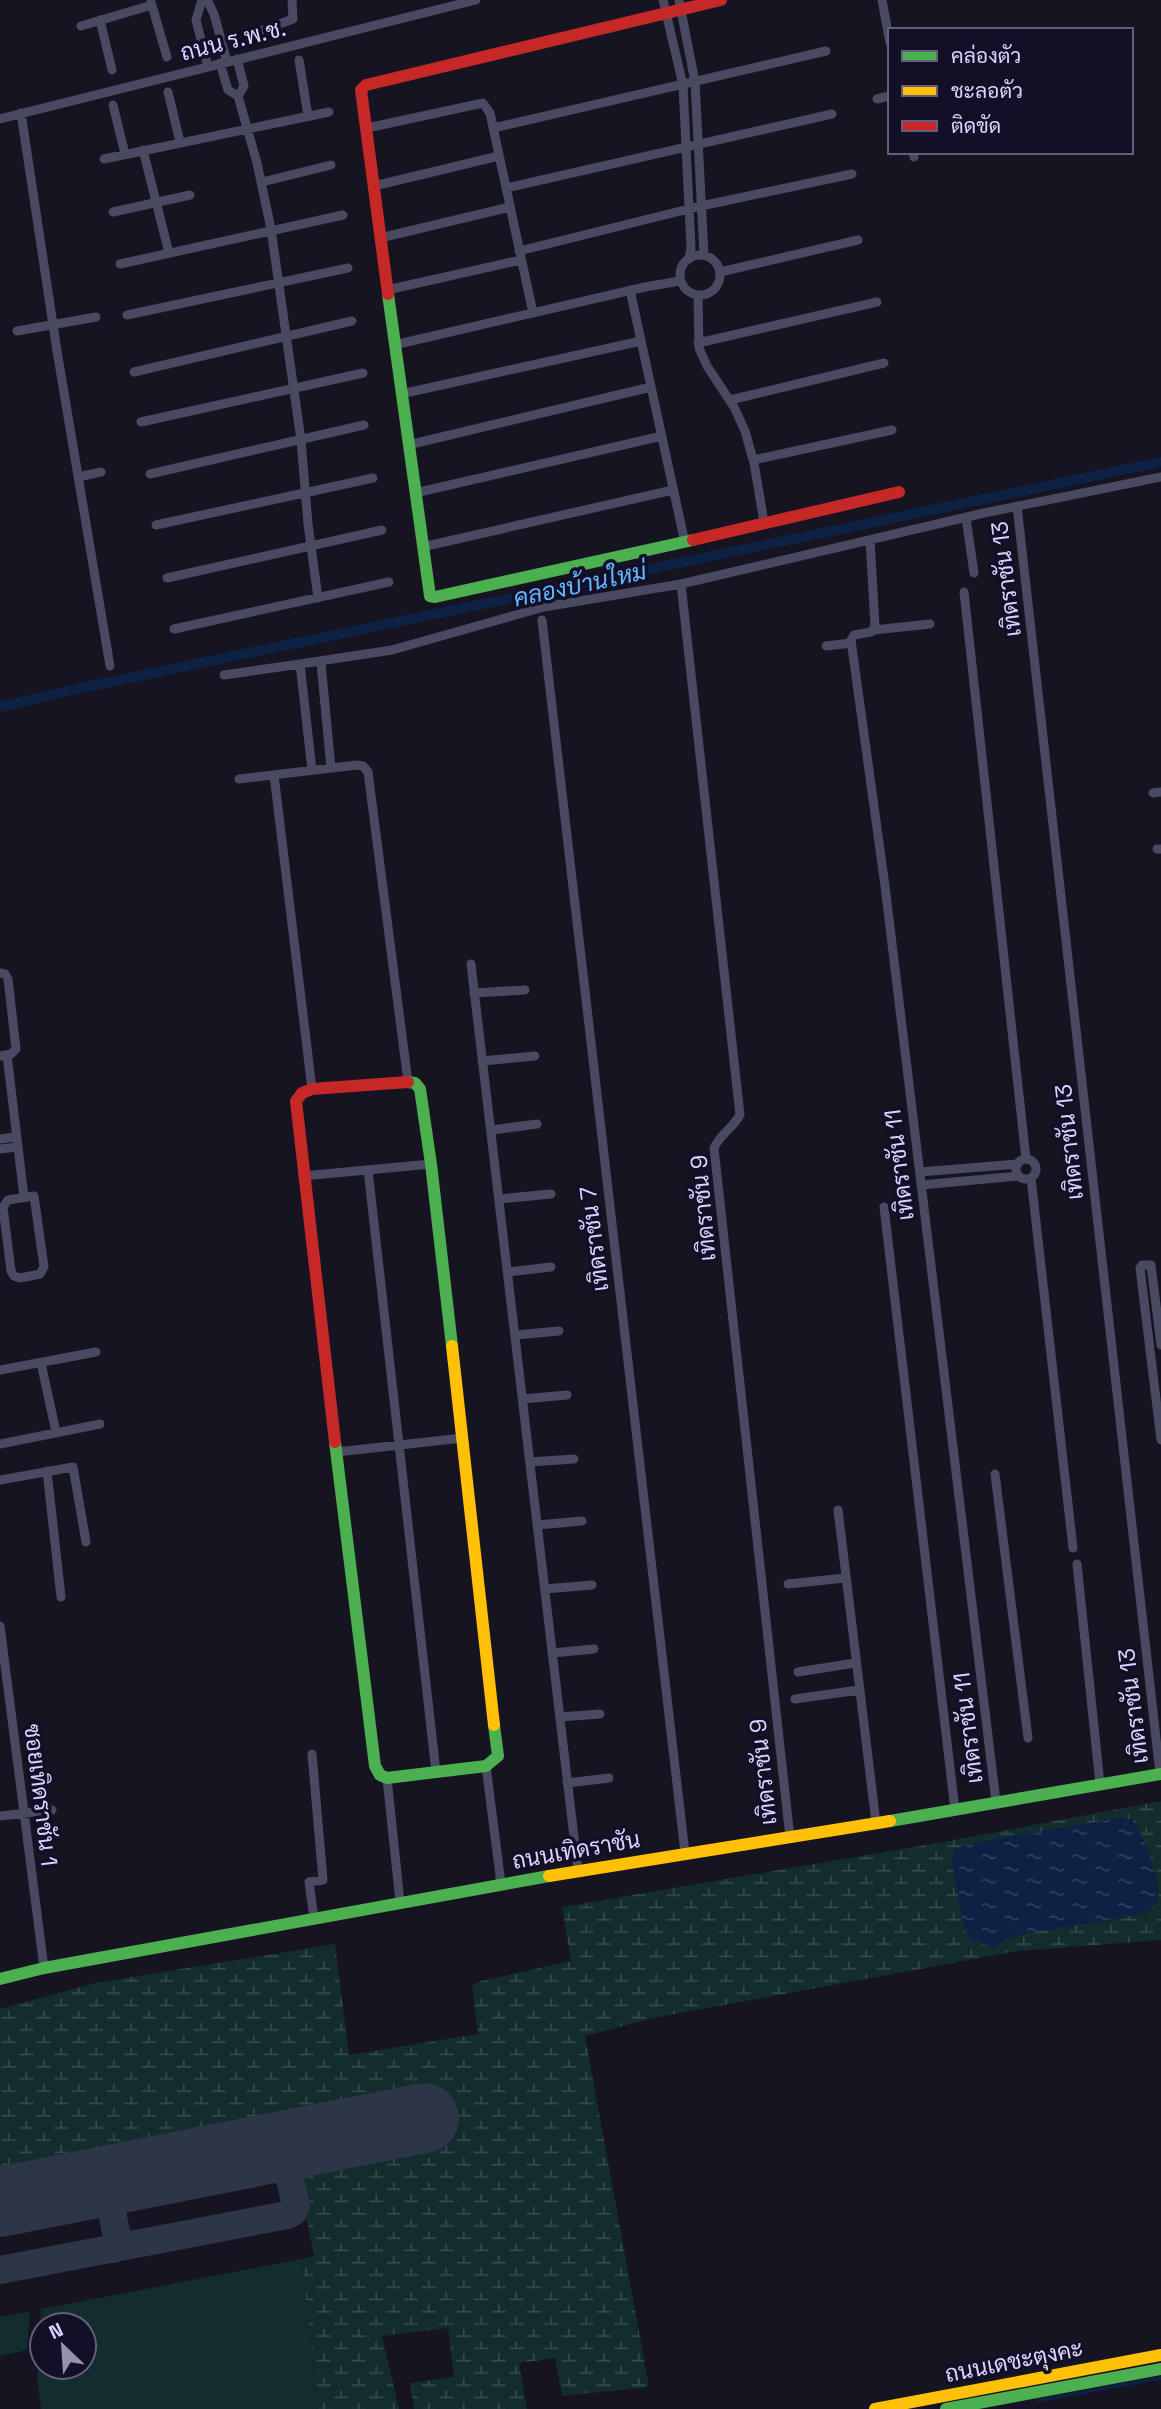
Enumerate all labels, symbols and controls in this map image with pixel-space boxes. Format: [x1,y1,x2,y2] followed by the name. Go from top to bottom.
[177,12,289,68] street label: ถนน ร.พ.ช.
[888,28,1133,154] legend
[951,42,1021,69] text: คล่องตัว
[951,77,1023,104] text: ชะลอตัว
[951,112,1001,139] text: ติดขัด
[984,520,1028,638] street label: เทิดราชัน 13
[511,555,650,614] water label: คลองบ้านใหม่
[1048,1083,1090,1201] street label: เทิดราชัน 13
[877,1108,921,1222] street label: เทิดราชัน 11
[683,1154,723,1262] street label: เทิดราชัน 9
[573,1185,615,1293] street label: เทิดราชัน 7
[1111,1647,1155,1765] street label: เทิดราชัน 13
[946,1671,990,1785] street label: เทิดราชัน 11
[743,1717,783,1827] street label: เทิดราชัน 9
[17,1722,65,1868] street label: ซอยเทิดราชัน 1
[510,1824,642,1876] street label: ถนนเทิดราชัน
[28,2311,98,2381] north arrow
[45,2317,67,2345] text: N
[942,2333,1086,2390] street label: ถนนเดชะตุงคะ

